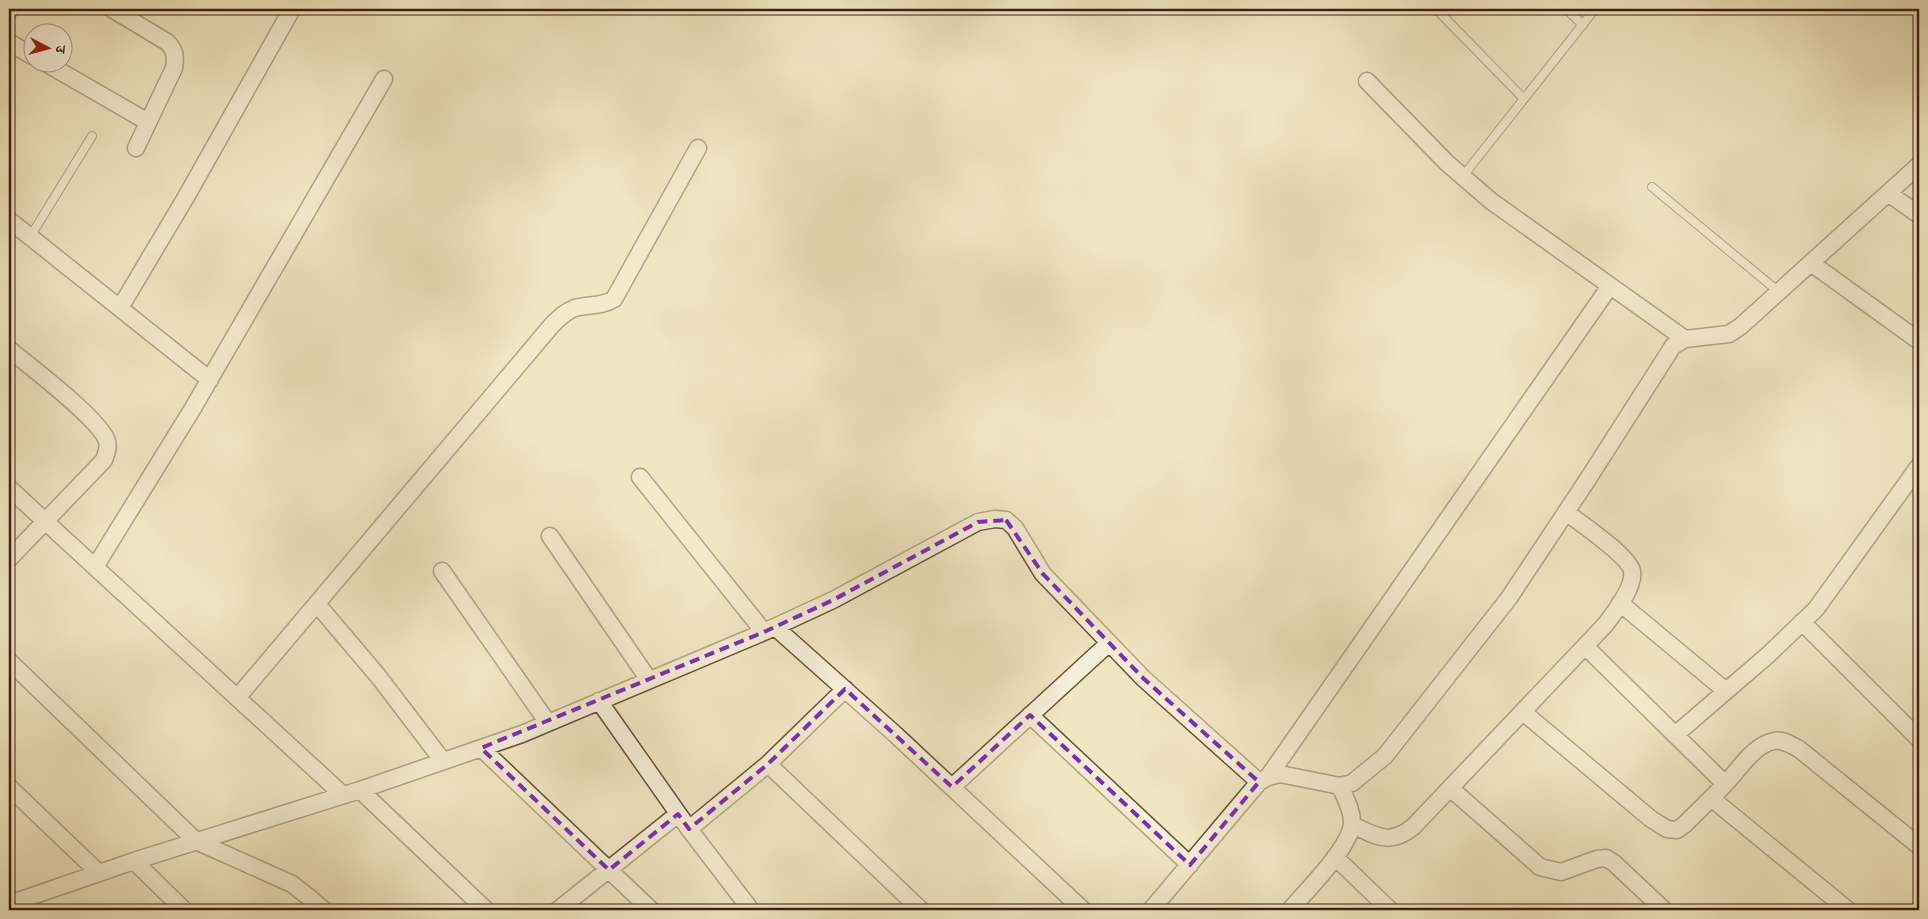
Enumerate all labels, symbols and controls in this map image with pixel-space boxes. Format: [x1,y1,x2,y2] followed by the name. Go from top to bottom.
[22,22,72,72] north arrow
[52,44,69,55] text: उ

